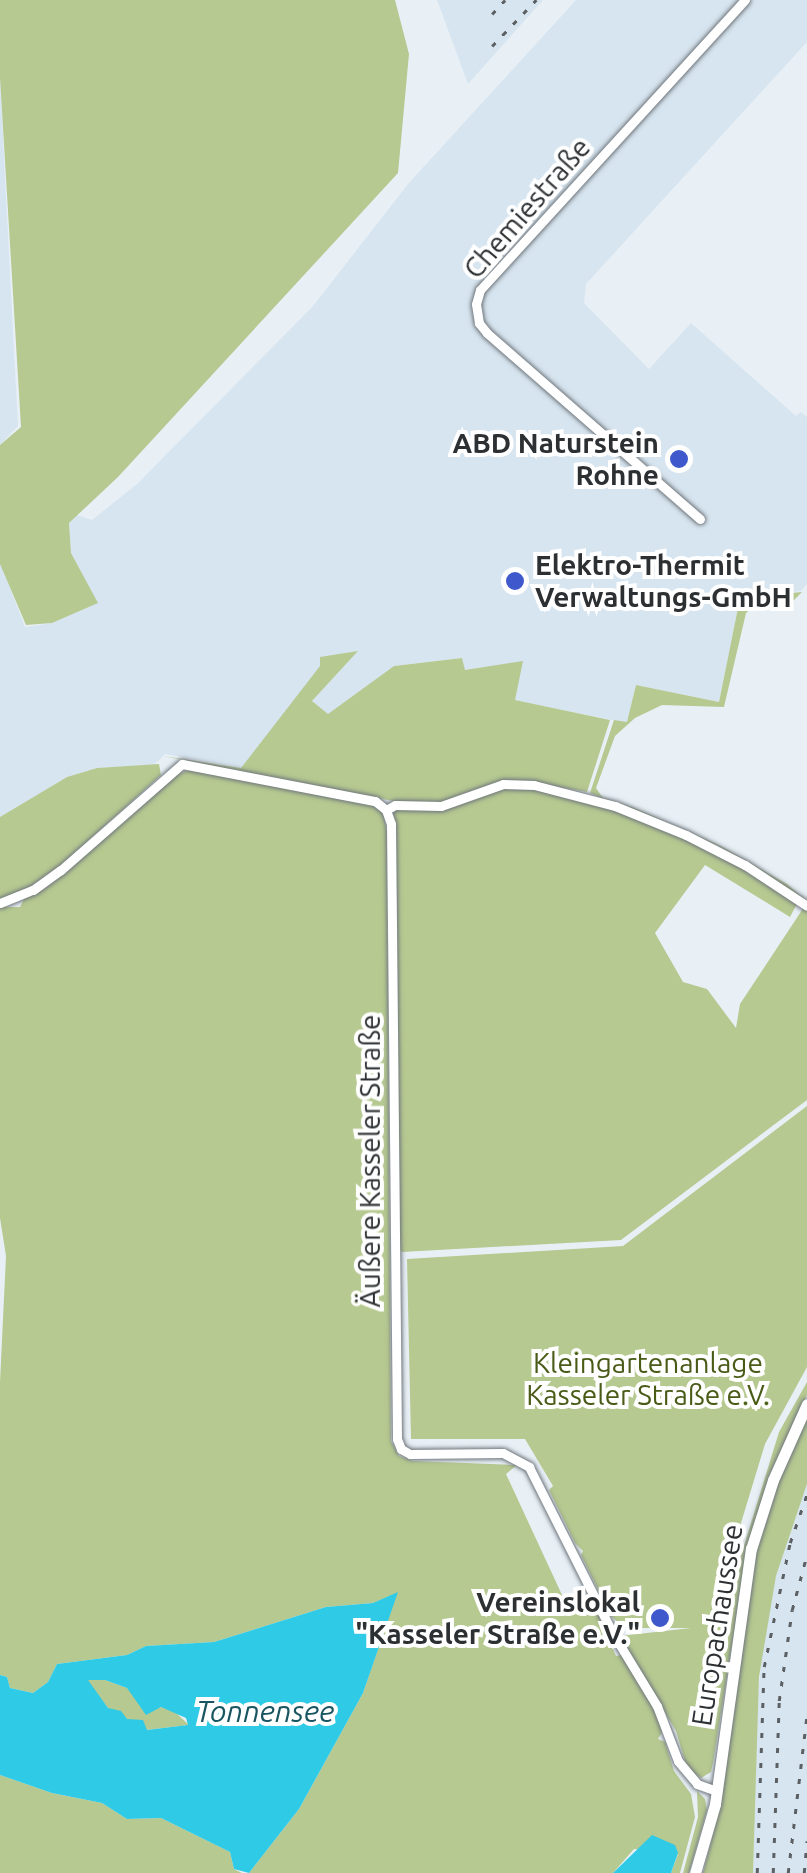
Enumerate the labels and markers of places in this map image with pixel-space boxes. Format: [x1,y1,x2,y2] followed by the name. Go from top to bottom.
[453,426,659,492] place label: ABD Naturstein Rohne
[668,448,690,470] marker: ABD Naturstein Rohne
[535,548,792,614] place label: Elektro-Thermit Verwaltungs-GmbH
[504,570,526,592] marker: Elektro-Thermit Verwaltungs-GmbH
[355,1585,640,1651] place label: Vereinslokal "Kasseler Straße e.V."
[649,1607,671,1629] marker: Vereinslokal "Kasseler Straße e.V."

